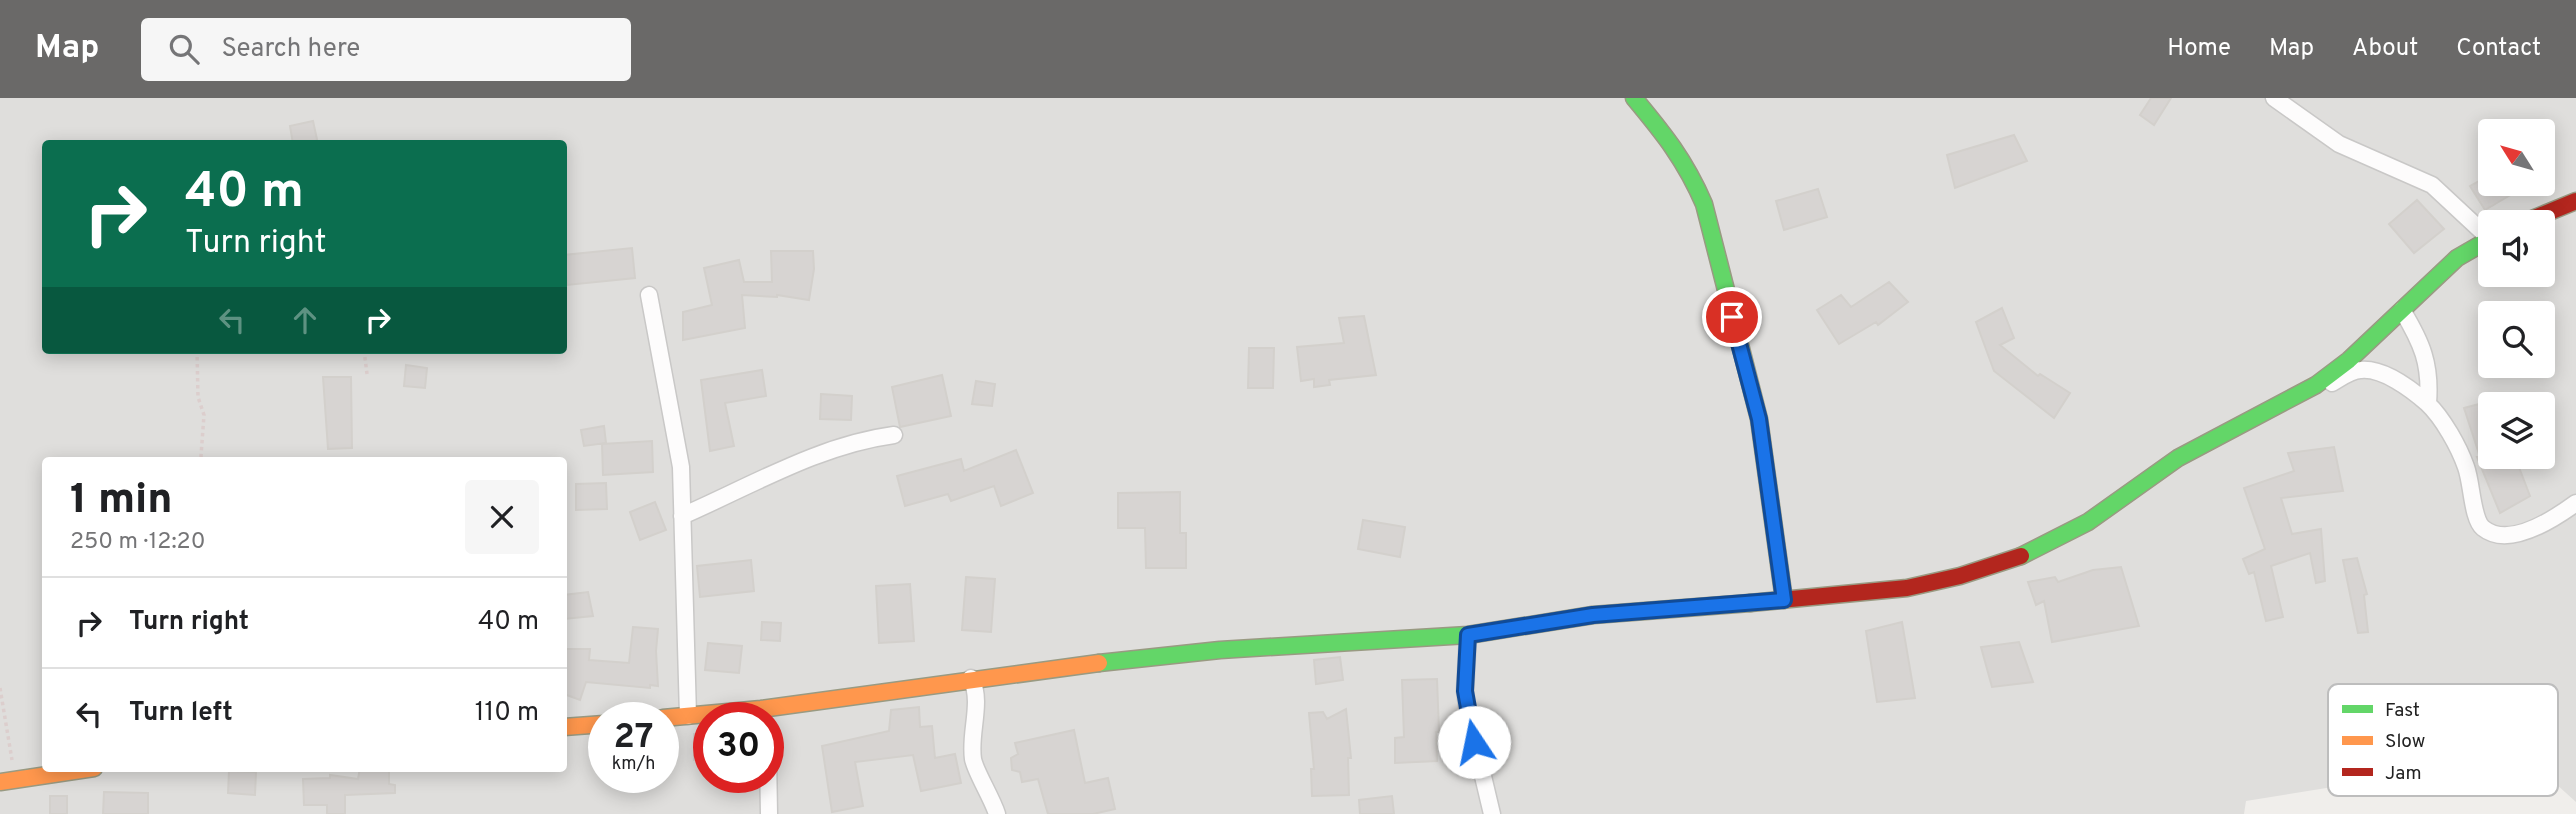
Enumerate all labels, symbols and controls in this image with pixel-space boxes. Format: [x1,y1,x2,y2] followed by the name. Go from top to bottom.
[141,18,631,81] search box
[35,28,99,70] text: Map
[165,30,203,68] icon: search
[221,33,360,66] text: Search here
[2167,34,2231,64] text: Home
[2269,34,2314,64] text: Map
[2352,34,2418,64] text: About
[2456,34,2541,64] text: Contact
[2478,119,2555,196] north arrow
[2478,119,2555,469] map controls
[185,163,304,225] text: 40 m
[70,168,161,259] icon: right
[2478,210,2555,287] button: sound
[185,224,327,264] text: Turn right
[1702,287,1762,347] pin
[1713,298,1751,336] icon: arrive
[213,301,251,339] icon: left
[286,301,324,339] icon: ahead
[359,301,397,339] icon: right
[2478,301,2555,378] button: search
[2478,392,2555,469] button: layers
[70,475,173,528] text: 1 min
[465,480,539,554] button: close
[70,528,205,557] text: 250 m · 12:20
[70,604,108,642] icon: right
[129,606,249,639] text: Turn right
[478,606,539,639] text: 40 m
[2328,684,2558,796] legend
[70,695,108,733] icon: left
[129,697,233,730] text: Turn left
[475,697,539,730] text: 110 m
[2385,699,2420,723] text: Fast
[693,702,784,793] speed limit sign: 30
[1437,705,1511,779] position arrow
[614,716,653,760] text: 27
[2385,730,2425,754] text: Slow
[612,753,655,776] text: km/h
[2385,762,2422,786] text: Jam

